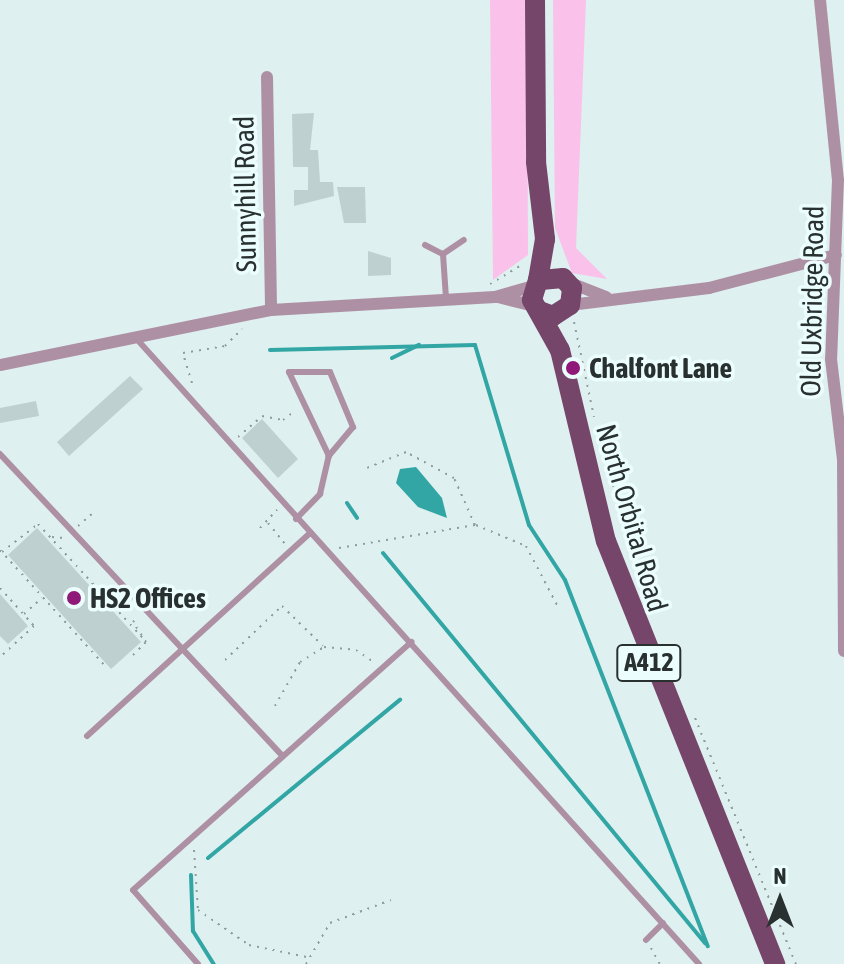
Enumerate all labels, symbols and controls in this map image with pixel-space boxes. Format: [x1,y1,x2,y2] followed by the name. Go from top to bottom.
[227,116,263,272] street label: Sunnyhill Road
[794,205,830,397] street label: Old Uxbridge Road
[589,351,732,385] place label: Chalfont Lane
[564,359,582,377] marker: Chalfont Lane
[589,420,675,616] street label: North Orbital Road
[90,581,206,615] place label: HS2 Offices
[65,589,83,607] marker: HS2 Offices
[615,641,683,685] road number: A412
[740,860,820,940] north arrow
[774,863,786,889] text: N

